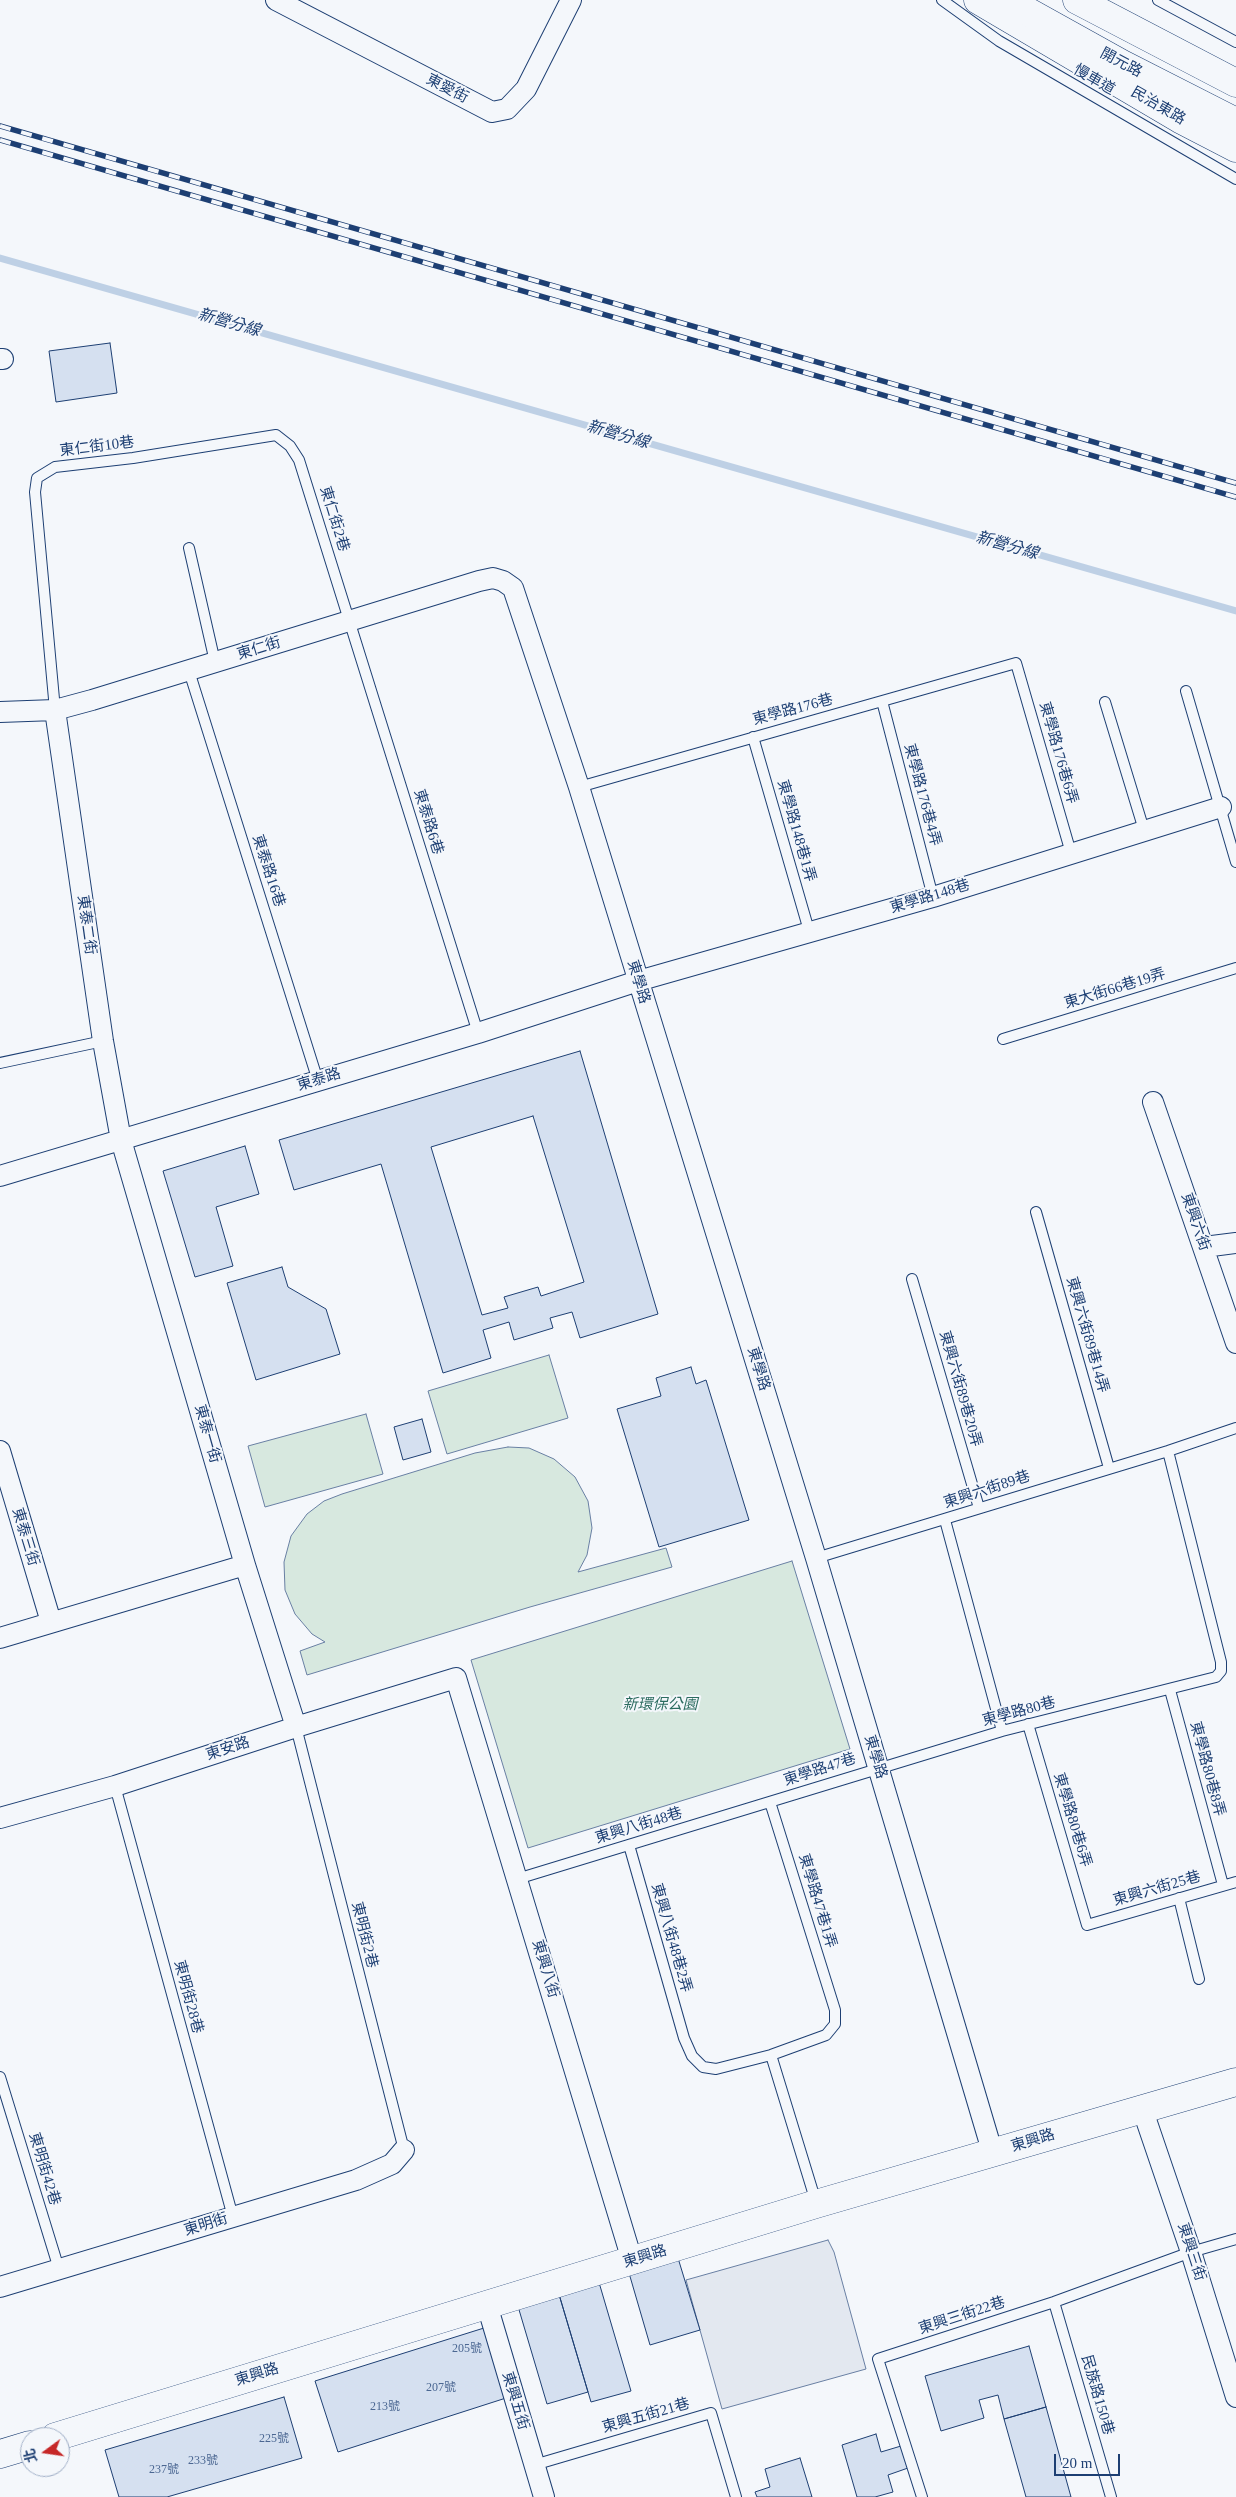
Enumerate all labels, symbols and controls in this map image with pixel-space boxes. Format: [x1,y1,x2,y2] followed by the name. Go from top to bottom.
[1097,44,1145,82] street label: 開元路
[1070,61,1118,99] street label: 慢車道
[423,71,471,107] street label: 東愛街
[1128,83,1188,129] street label: 民治東路
[196,305,262,341] water label: 新營分線
[585,417,651,453] water label: 新營分線
[59,433,135,461] street label: 東仁街10巷
[316,484,352,554] street label: 東仁街2巷
[974,528,1040,564] water label: 新營分線
[235,634,283,664] street label: 東仁街
[751,691,835,729] street label: 東學路176巷
[1035,700,1081,806] street label: 東學路176巷6弄
[900,742,944,848] street label: 東學路176巷4弄
[773,778,819,884] street label: 東學路148巷1弄
[410,787,446,857] street label: 東泰路6巷
[248,833,288,909] street label: 東泰路16巷
[888,876,972,918] street label: 東學路148巷
[73,894,99,956] street label: 東泰二街
[623,958,653,1006] street label: 東學路
[1062,965,1168,1013] street label: 東大街66巷19弄
[295,1065,343,1095] street label: 東泰路
[1177,1191,1213,1253] street label: 東興六街
[1062,1275,1112,1395] street label: 東興六街89巷14弄
[935,1329,985,1449] street label: 東興六街89巷20弄
[743,1345,773,1393] street label: 東學路
[190,1403,224,1465] street label: 東泰一街
[941,1468,1033,1512] street label: 東興六街89巷
[8,1506,42,1568] street label: 東泰三街
[980,1694,1058,1730] street label: 東學路80巷
[623,1696,697,1714] park label: 新環保公園
[1186,1720,1228,1818] street label: 東學路80巷8弄
[204,1733,252,1765] street label: 東安路
[860,1733,890,1781] street label: 東學路
[782,1750,858,1790] street label: 東學路47巷
[1049,1771,1095,1869] street label: 東學路80巷6弄
[593,1804,685,1848] street label: 東興八街48巷
[794,1852,840,1950] street label: 東學路47巷1弄
[1111,1868,1203,1910] street label: 東興六街25巷
[647,1881,695,1995] street label: 東興八街48巷2弄
[347,1900,381,1970] street label: 東明街2巷
[528,1938,562,2000] street label: 東興八街
[170,1958,206,2036] street label: 東明街28巷
[1009,2126,1057,2156] street label: 東興路
[24,2131,64,2207] street label: 東明街42巷
[182,2210,230,2240] street label: 東明街
[1173,2221,1209,2283] street label: 東興三街
[621,2242,669,2272] street label: 東興路
[916,2294,1008,2338] street label: 東興三街22巷
[452,2342,482,2356] house number: 205號
[1077,2353,1117,2437] street label: 民族路150巷
[233,2360,281,2390] street label: 東興路
[498,2370,532,2432] street label: 東興五街
[426,2381,456,2395] house number: 207號
[600,2395,692,2437] street label: 東興五街21巷
[370,2400,400,2414] house number: 213號
[20,2427,70,2477] north arrow
[259,2432,289,2446] house number: 225號
[1056,2444,1122,2476] scale bar
[22,2447,40,2464] text: 北
[188,2454,218,2468] house number: 233號
[1062,2455,1092,2471] text: 20 m
[149,2463,179,2477] house number: 237號

